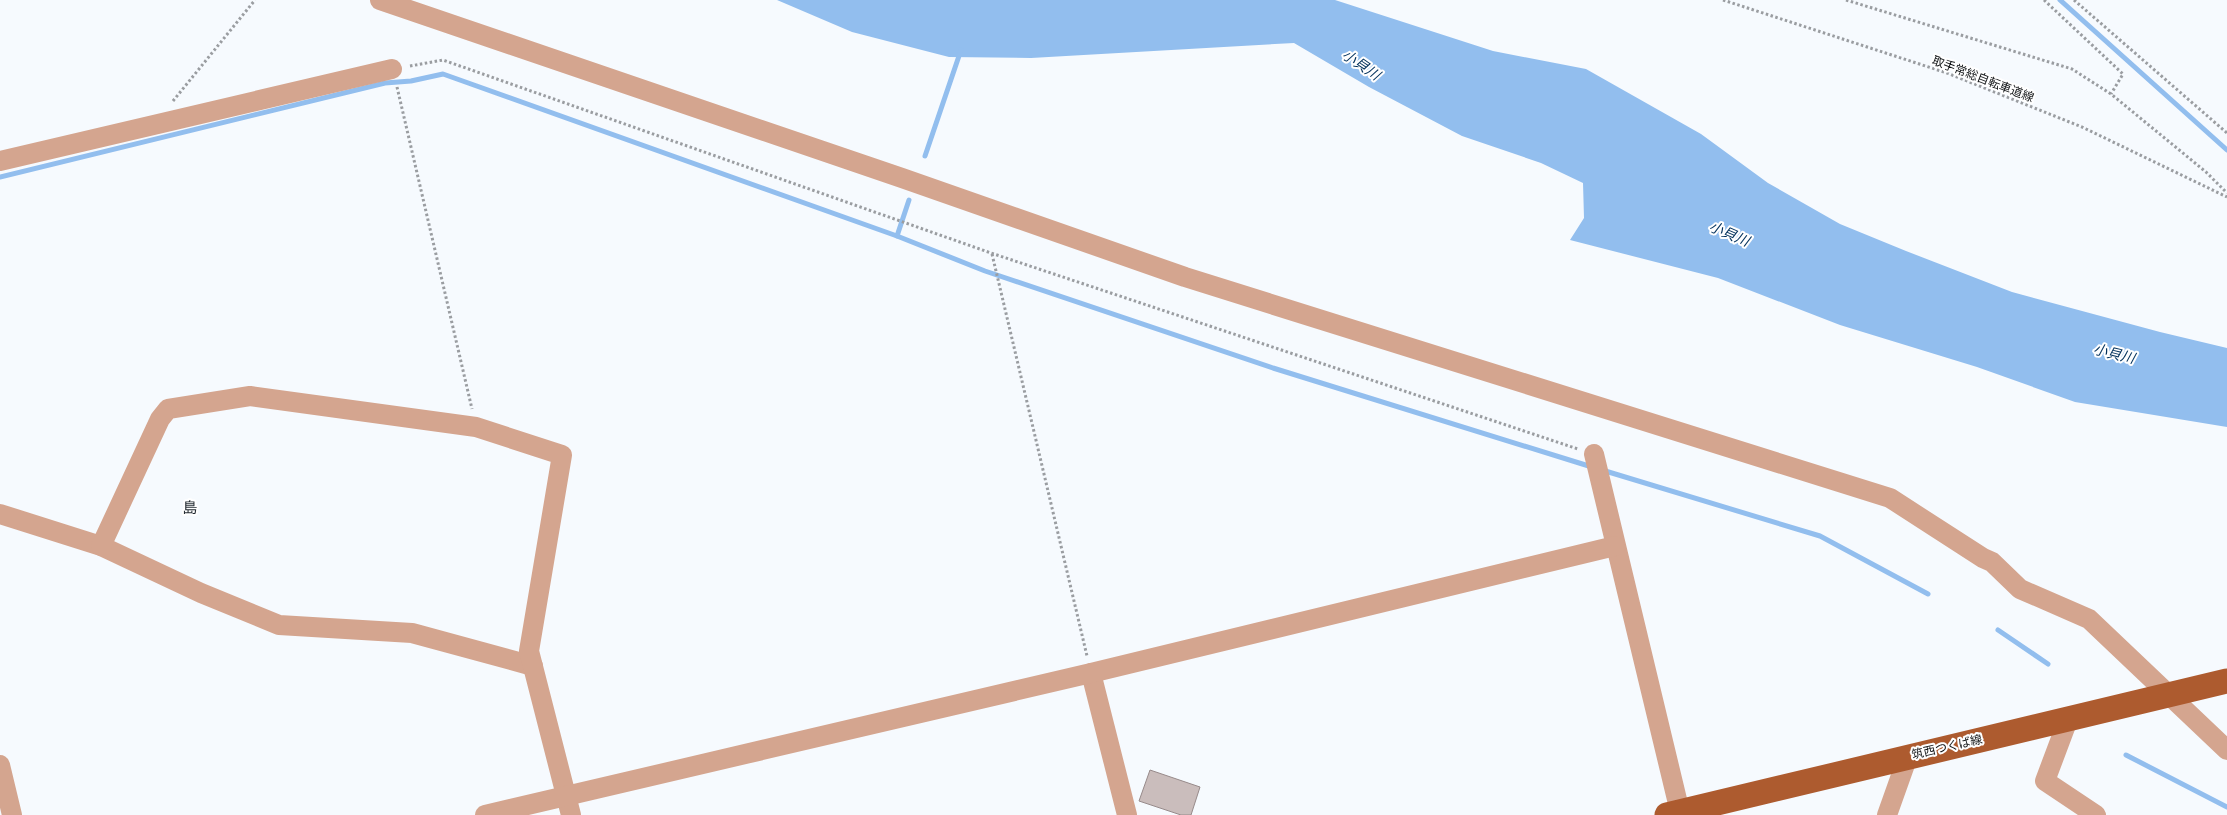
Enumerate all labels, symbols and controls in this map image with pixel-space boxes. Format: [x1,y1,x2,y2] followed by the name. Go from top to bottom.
[1339,46,1385,85] water label: 小貝川
[1930,53,2036,105] street label: 取手常総自転車道線
[1706,218,1753,251] water label: 小貝川
[2092,341,2138,368] water label: 小貝川
[182,499,198,517] district label: 島
[1910,732,1984,762] street label: 筑西つくば線

